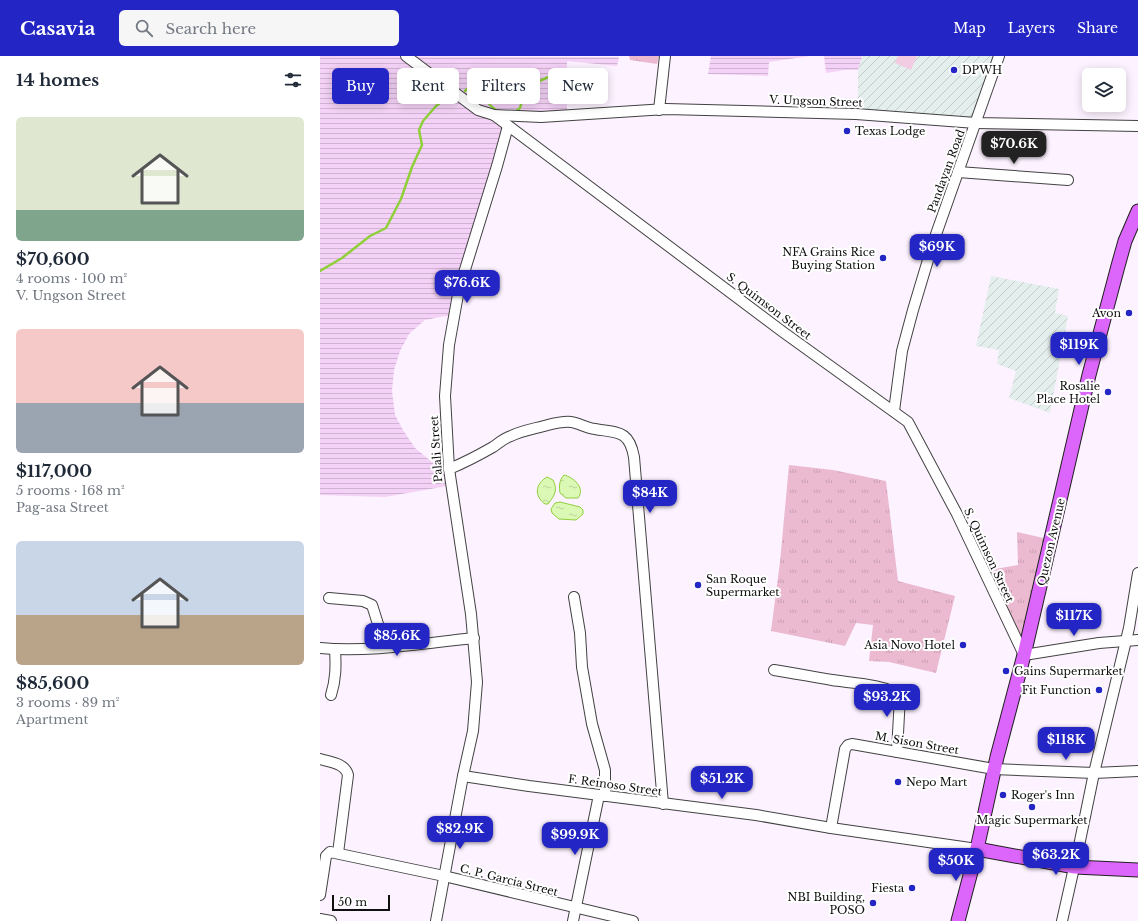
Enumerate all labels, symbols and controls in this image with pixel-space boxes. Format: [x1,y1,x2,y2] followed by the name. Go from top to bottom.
[119,10,399,46] search box
[20,17,95,40] text: Casavia
[133,17,155,39] icon: search
[165,19,256,38] text: Search here
[953,19,986,37] text: Map
[1008,19,1055,37] text: Layers
[1077,19,1118,37] text: Share
[962,63,1002,77] place label: DPWH
[949,65,959,75] marker: DPWH
[332,68,389,104] chip: Buy
[397,68,459,104] chip: Rent
[467,68,540,104] chip: Filters
[548,68,608,104] chip: New
[1082,68,1126,112] map controls
[1082,68,1126,112] button: layers
[282,69,304,91] icon: filters
[16,70,99,91] text: 14 homes
[768,92,864,110] street label: V. Ungson Street
[855,124,925,138] place label: Texas Lodge
[842,126,852,136] marker: Texas Lodge
[924,127,968,214] street label: Pandayan Road
[981,131,1047,165] pin: $70.6K
[990,135,1038,152] text: $70.6K
[124,143,196,215] icon: home
[913,234,961,268] pin: $69K
[919,238,955,255] text: $69K
[782,245,875,272] place label: NFA Grains Rice Buying Station
[16,249,90,270] text: $70,600
[878,253,888,263] marker: NFA Grains Rice Buying Station
[16,270,127,287] text: 4 rooms · 100 m²
[434,270,500,304] pin: $76.6K
[724,270,815,343] street label: S. Quimson Street
[444,274,490,291] text: $76.6K
[16,287,126,304] text: V. Ungson Street
[1091,306,1121,320] place label: Avon
[1124,308,1134,318] marker: Avon
[1051,332,1107,366] pin: $119K
[1059,336,1099,353] text: $119K
[124,355,196,427] icon: home
[1036,379,1100,406] place label: Rosalie Place Hotel
[1103,387,1113,397] marker: Rosalie Place Hotel
[427,414,445,483] street label: Palali Street
[16,461,92,482] text: $117,000
[626,480,674,514] pin: $84K
[16,482,125,499] text: 5 rooms · 168 m²
[632,484,668,501] text: $84K
[1034,497,1068,587] street label: Quezon Avenue
[16,499,109,516] text: Pag-asa Street
[961,506,1017,605] street label: S. Quimson Street
[124,567,196,639] icon: home
[706,572,780,599] place label: San Roque Supermarket
[693,580,703,590] marker: San Roque Supermarket
[1046,603,1102,637] pin: $117K
[1055,607,1093,624] text: $117K
[364,623,430,657] pin: $85.6K
[373,627,421,644] text: $85.6K
[863,638,955,652] place label: Asia Novo Hotel
[958,640,968,650] marker: Asia Novo Hotel
[1014,664,1123,678] place label: Gains Supermarket
[1001,666,1011,676] marker: Gains Supermarket
[16,673,89,694] text: $85,600
[1022,683,1091,697] place label: Fit Function
[854,684,920,718] pin: $93.2K
[1094,685,1104,695] marker: Fit Function
[863,688,911,705] text: $93.2K
[16,694,119,711] text: 3 rooms · 89 m²
[16,711,88,728] text: Apartment
[1038,727,1094,761] pin: $118K
[874,729,961,757] street label: M. Sison Street
[1047,731,1085,748] text: $118K
[689,766,755,800] pin: $51.2K
[700,770,744,787] text: $51.2K
[567,771,664,799] street label: F. Reinoso Street
[906,775,968,789] place label: Nepo Mart
[893,777,903,787] marker: Nepo Mart
[1011,788,1075,802] place label: Roger's Inn
[998,790,1008,800] marker: Roger's Inn
[1027,802,1037,812] marker: Magic Supermarket
[977,813,1088,827] place label: Magic Supermarket
[427,816,493,850] pin: $82.9K
[436,820,484,837] text: $82.9K
[542,822,608,856] pin: $99.9K
[551,826,599,843] text: $99.9K
[1023,842,1089,876] pin: $63.2K
[1032,846,1080,863] text: $63.2K
[932,848,980,882] pin: $50K
[938,852,974,869] text: $50K
[459,861,560,899] street label: C. P. Garcia Street
[871,881,905,895] place label: Fiesta
[907,883,917,893] marker: Fiesta
[788,890,865,917] place label: NBI Building, POSO
[332,893,390,912] scale bar
[338,895,367,909] text: 50 m
[868,898,878,908] marker: NBI Building, POSO

